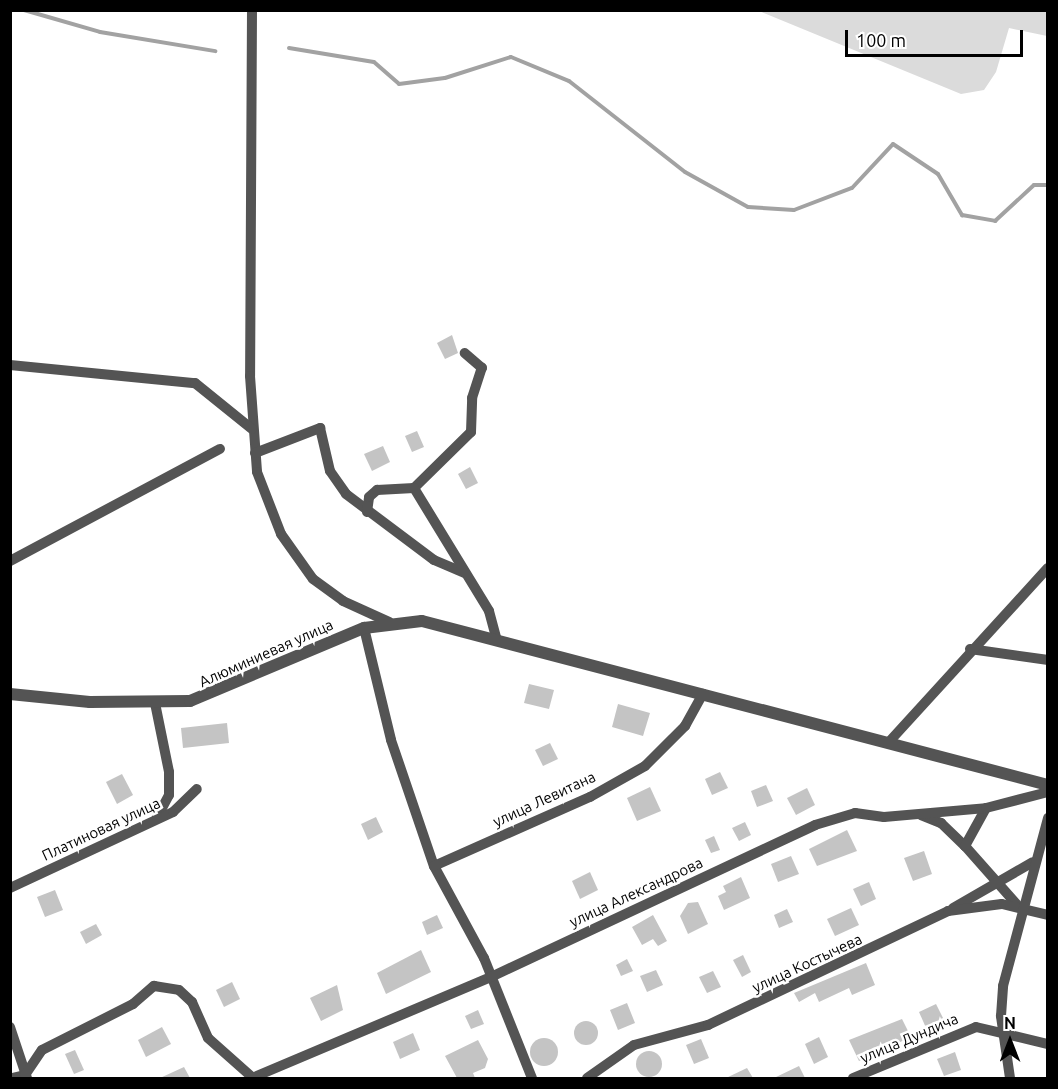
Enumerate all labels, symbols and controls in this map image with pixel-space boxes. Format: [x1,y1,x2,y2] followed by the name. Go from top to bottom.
[848,18,1026,56] scale bar
[856,30,906,50] text: 100 m
[196,615,336,691] street label: Алюминиевая улица
[490,767,598,831] street label: улица Левитана
[39,794,163,864] street label: Платиновая улица
[567,853,705,931] street label: улица Александрова
[749,930,865,996] street label: улица Костычева
[857,1009,961,1067] street label: улица Дундича
[980,1011,1040,1071] north arrow
[1004,1014,1016,1032] text: N

